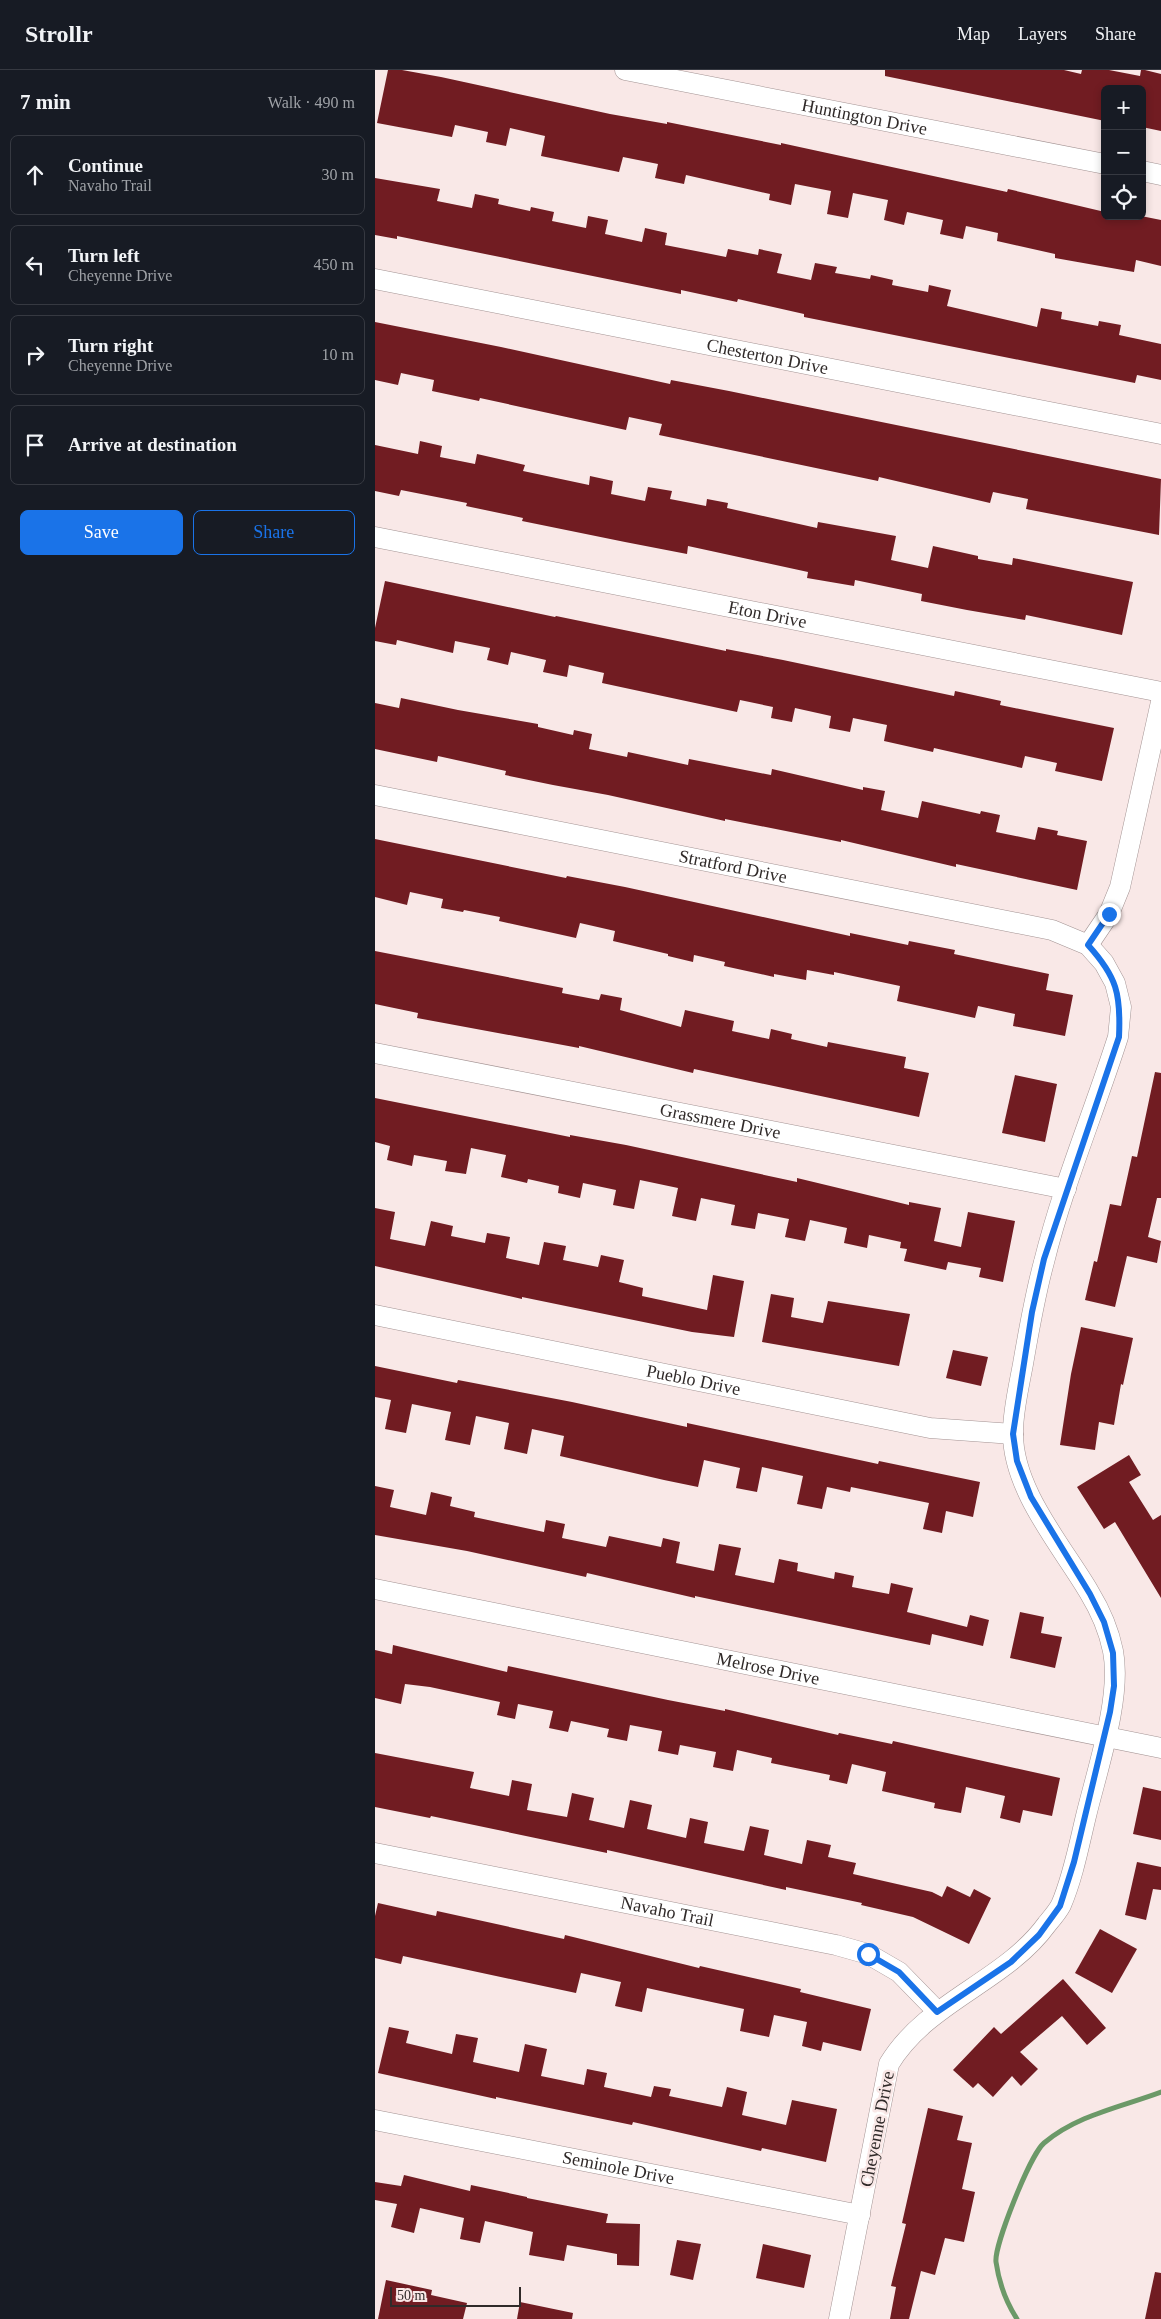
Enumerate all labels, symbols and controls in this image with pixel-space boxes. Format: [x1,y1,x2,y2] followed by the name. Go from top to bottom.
[25,21,93,47] text: Strollr
[957,24,990,44] text: Map
[1018,24,1067,44] text: Layers
[1095,24,1136,44] text: Share
[1101,85,1146,220] map controls
[1101,85,1146,130] button: +
[20,90,71,114] text: 7 min
[268,94,355,111] text: Walk · 490 m
[800,95,929,139] street label: Huntington Drive
[1101,130,1146,175] button: −
[68,155,143,176] text: Continue
[21,161,49,189] icon: ahead
[322,166,354,183] text: 30 m
[1101,175,1146,220] button: locate
[68,177,152,194] text: Navaho Trail
[68,245,140,266] text: Turn left
[21,251,49,279] icon: left
[314,256,354,273] text: 450 m
[68,267,172,284] text: Cheyenne Drive
[68,335,153,356] text: Turn right
[705,335,830,378] street label: Chesterton Drive
[21,341,49,369] icon: right
[322,346,354,363] text: 10 m
[68,357,172,374] text: Cheyenne Drive
[21,431,49,459] icon: arrive
[68,434,237,455] text: Arrive at destination
[20,510,183,555] button: Save
[193,510,355,555] button: Share
[726,597,808,632] street label: Eton Drive
[677,846,789,887] street label: Stratford Drive
[1098,903,1121,926] route end
[658,1099,782,1143] street label: Grassmere Drive
[645,1361,742,1399] street label: Pueblo Drive
[715,1648,821,1689] street label: Melrose Drive
[619,1892,716,1930] street label: Navaho Trail
[857,1943,880,1966] route start
[856,2069,898,2189] street label: Cheyenne Drive
[561,2147,676,2188] street label: Seminole Drive
[390,2284,521,2307] scale bar
[397,2288,425,2303] text: 50 m

